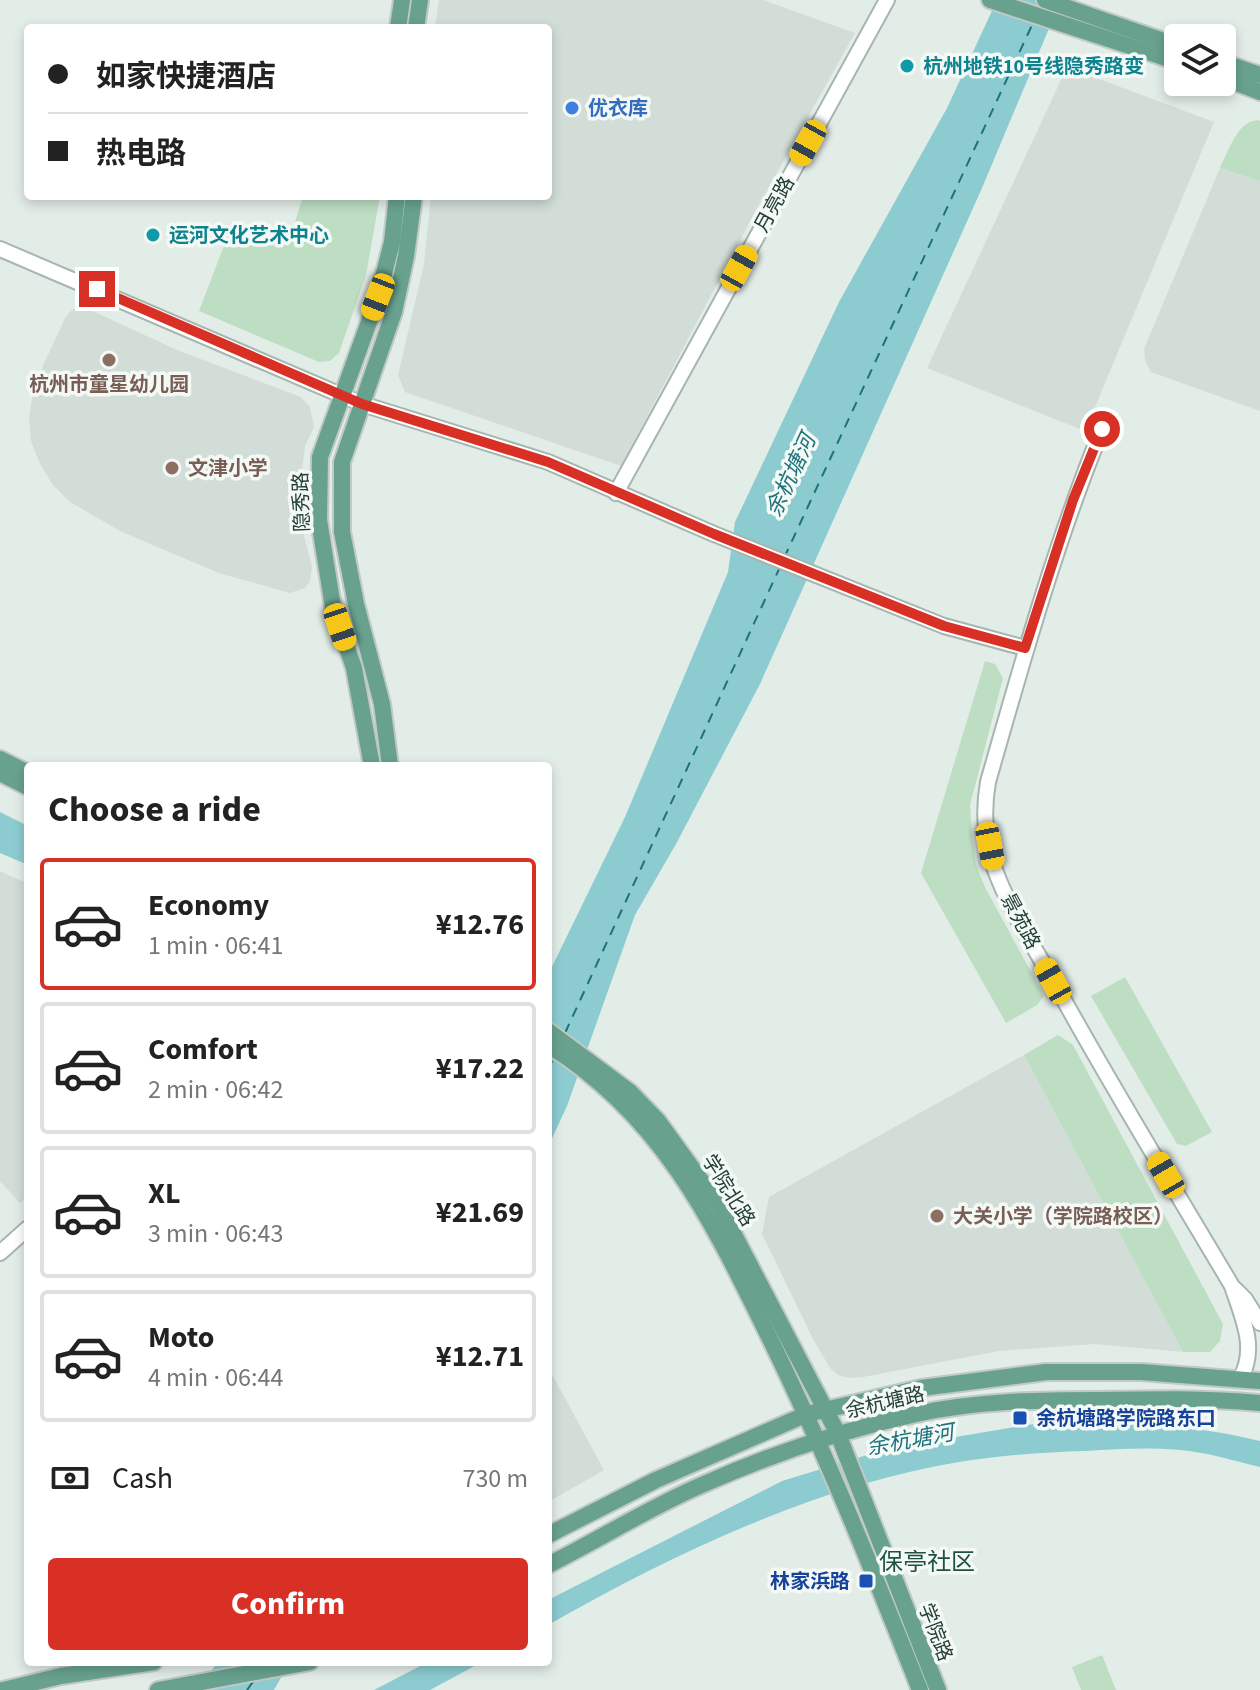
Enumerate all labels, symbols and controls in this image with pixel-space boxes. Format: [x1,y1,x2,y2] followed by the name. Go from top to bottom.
[1164,24,1236,96] map controls
[1164,24,1236,96] button: layers
[923,53,1144,81] place label: 杭州地铁10号线隐秀路变
[96,55,276,98] text: 如家快捷酒店
[898,57,916,75] marker: 杭州地铁10号线隐秀路变
[588,95,648,123] place label: 优衣库
[563,99,581,117] marker: 优衣库
[786,116,830,170] car
[96,132,186,175] text: 热电路
[748,171,802,238] street label: 月亮路
[169,222,329,250] place label: 运河文化艺术中心
[144,226,162,244] marker: 运河文化艺术中心
[717,241,761,295] car
[358,270,398,324] car
[79,271,115,307] route end
[100,351,118,369] marker: 杭州市童星幼儿园
[29,371,189,399] place label: 杭州市童星幼儿园
[1084,411,1120,447] route start
[758,425,826,522] water label: 余杭塘河
[188,455,268,483] place label: 文津小学
[163,459,181,477] marker: 文津小学
[287,471,317,532] street label: 隐秀路
[321,600,359,654] car
[48,784,261,835] text: Choose a ride
[974,820,1006,872] car
[148,884,269,927] text: Economy
[52,888,124,960] icon: car
[994,888,1047,955] street label: 景苑路
[436,903,524,946] text: ¥12.76
[148,927,283,964] text: 1 min · 06:41
[1031,954,1075,1008] car
[148,1028,258,1071] text: Comfort
[52,1032,124,1104] icon: car
[436,1047,524,1090] text: ¥17.22
[148,1071,283,1108] text: 2 min · 06:42
[1144,1148,1188,1202] car
[695,1149,761,1232] street label: 学院北路
[148,1172,181,1215] text: XL
[52,1176,124,1248] icon: car
[436,1191,524,1234] text: ¥21.69
[953,1203,1173,1231] place label: 大关小学（学院路校区）
[928,1207,946,1225] marker: 大关小学（学院路校区）
[148,1215,283,1252] text: 3 min · 06:43
[148,1316,214,1359] text: Moto
[52,1320,124,1392] icon: car
[436,1335,524,1378] text: ¥12.71
[148,1359,283,1396] text: 4 min · 06:44
[843,1380,927,1426] street label: 余杭塘路
[1036,1405,1216,1433] place label: 余杭塘路学院路东口
[1011,1409,1029,1427] marker: 余杭塘路学院路东口
[864,1416,960,1463] water label: 余杭塘河
[48,1456,92,1500] icon: cash
[112,1457,173,1500] text: Cash
[462,1460,528,1497] text: 730 m
[879,1545,975,1580] district label: 保亭社区
[48,1558,528,1650] button: Confirm
[770,1568,850,1596] place label: 林家浜路
[857,1572,875,1590] marker: 林家浜路
[911,1599,959,1665] street label: 学院路

